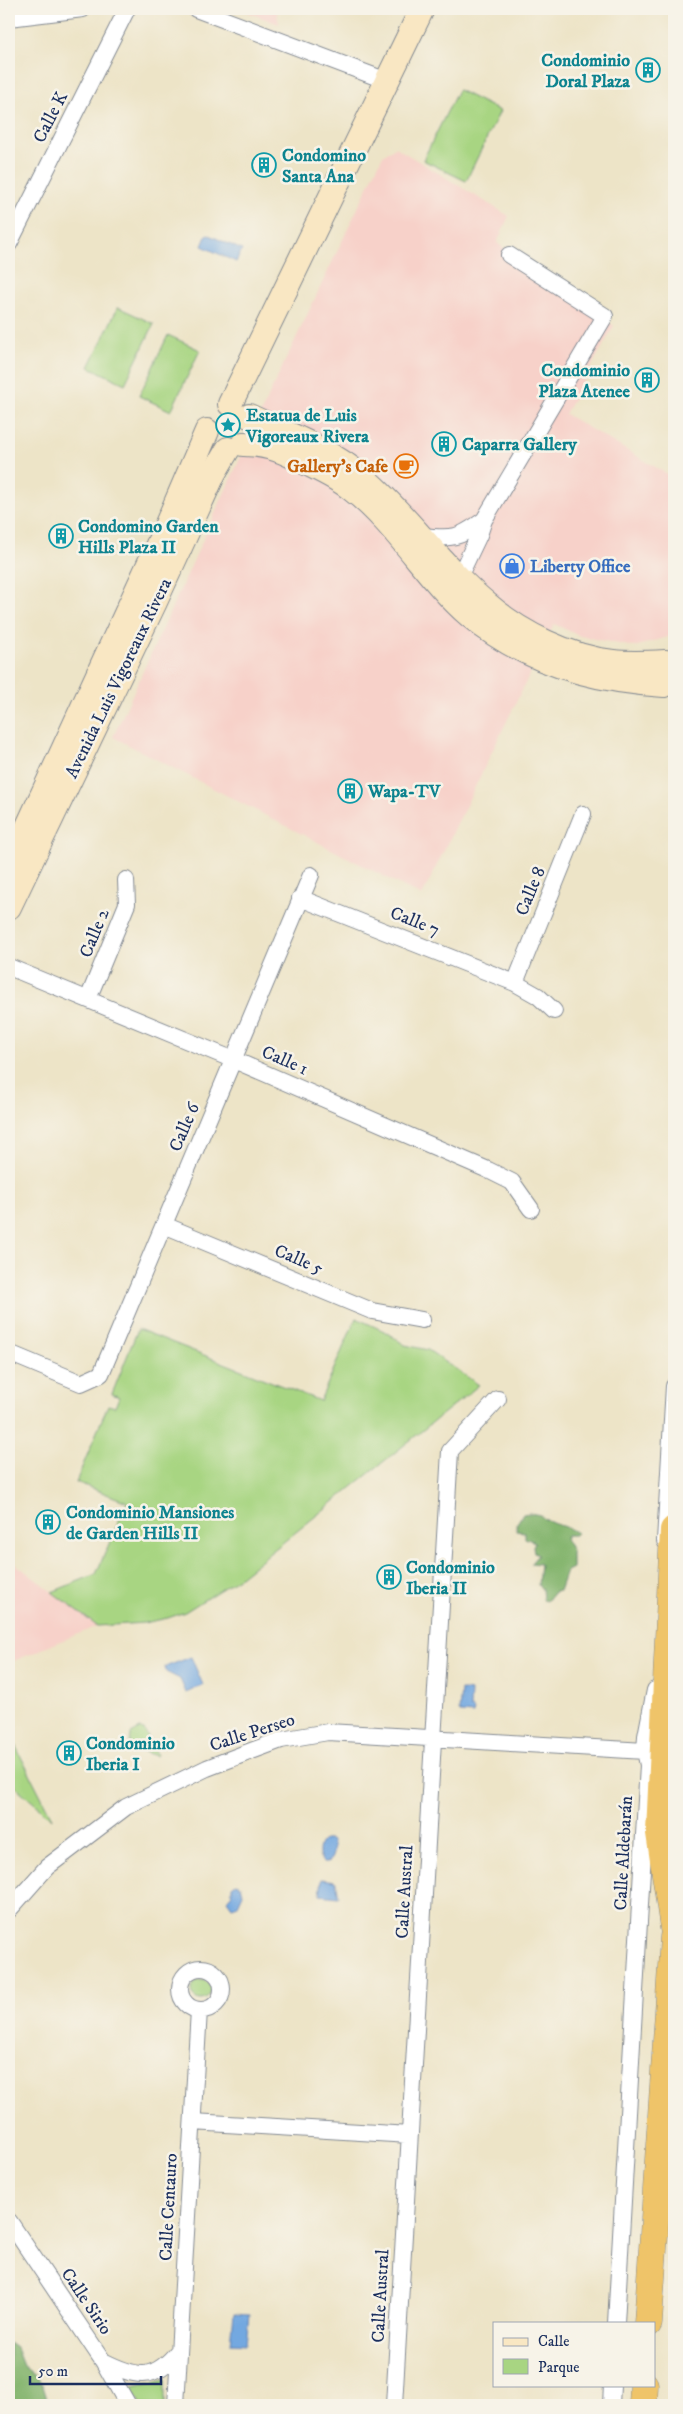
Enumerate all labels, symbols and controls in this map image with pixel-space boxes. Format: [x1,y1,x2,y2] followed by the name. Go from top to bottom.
[541,50,630,93] place label: Condominio Doral Plaza
[635,57,661,83] building icon: Condominio Doral Plaza
[29,88,73,147] street label: Calle K
[282,145,366,188] place label: Condomino Santa Ana
[251,152,277,178] building icon: Condomino Santa Ana
[538,360,631,403] place label: Condominio Plaza Atenee
[634,367,660,393] building icon: Condominio Plaza Atenee
[245,405,369,448] place label: Estatua de Luis Vigoreaux Rivera
[215,412,241,438] place icon: Estatua de Luis Vigoreaux Rivera
[431,431,457,457] building icon: Caparra Gallery
[462,434,577,456] place label: Caparra Gallery
[393,453,419,479] cafe icon: Gallery's Cafe
[287,456,389,478] place label: Gallery's Cafe
[78,516,219,559] place label: Condomino Garden Hills Plaza II
[48,523,74,549] building icon: Condomino Garden Hills Plaza II
[499,553,525,579] shop icon: Liberty Office
[530,556,631,578] place label: Liberty Office
[61,574,177,782] street label: Avenida Luis Vigoreaux Rivera
[337,778,363,804] building icon: Wapa-TV
[367,781,442,803] place label: Wapa-TV
[511,864,551,919] street label: Calle 8
[387,902,442,942] street label: Calle 7
[75,906,115,961] street label: Calle 2
[258,1041,311,1080] street label: Calle 1
[165,1099,205,1155] street label: Calle 6
[271,1240,326,1280] street label: Calle 5
[66,1502,234,1545] place label: Condominio Mansiones de Garden Hills II
[35,1509,61,1535] building icon: Condominio Mansiones de Garden Hills II
[406,1557,495,1600] place label: Condominio Iberia II
[376,1564,402,1590] building icon: Condominio Iberia II
[207,1709,298,1757] street label: Calle Perseo
[86,1733,175,1776] place label: Condominio Iberia I
[56,1740,82,1766] building icon: Condominio Iberia I
[610,1795,638,1911] street label: Calle Aldebarán
[392,1844,418,1939] street label: Calle Austral
[155,2152,183,2262] street label: Calle Centauro
[368,2248,394,2343] street label: Calle Austral
[56,2264,117,2339] street label: Calle Sirio
[493,2322,656,2386] legend
[538,2332,570,2351] text: Calle
[30,2354,161,2386] scale bar
[538,2358,579,2377] text: Parque
[38,2362,68,2381] text: 50 m

